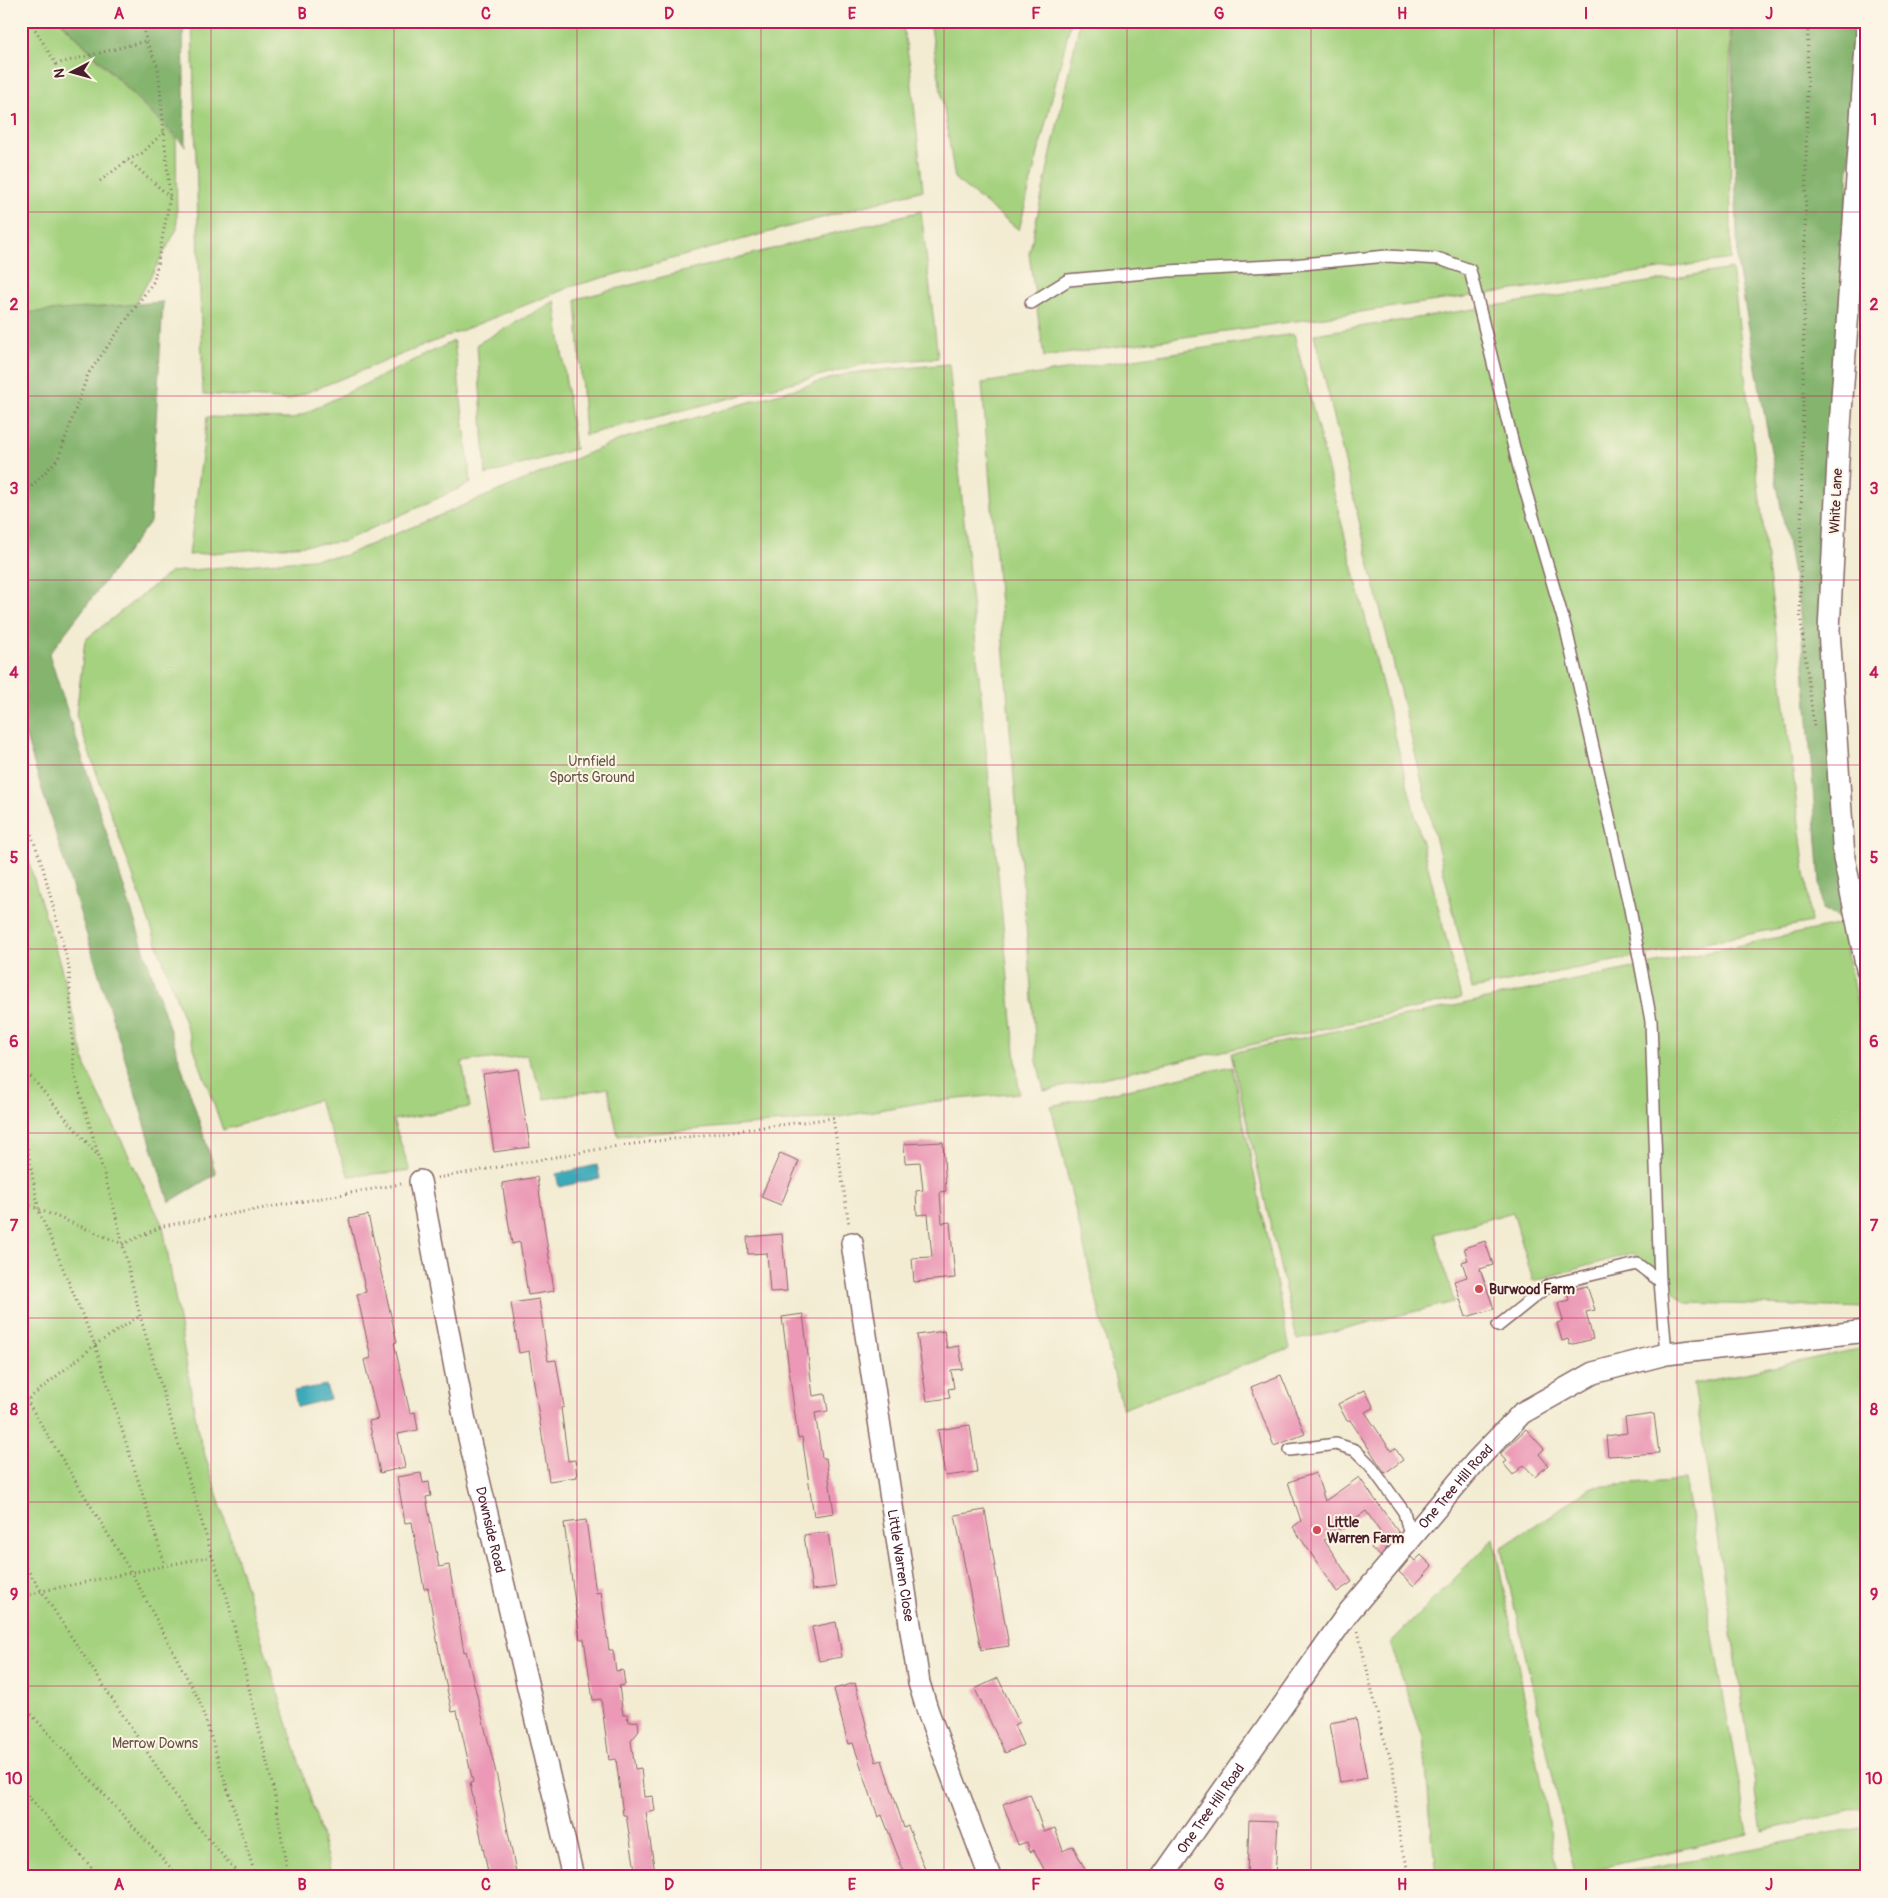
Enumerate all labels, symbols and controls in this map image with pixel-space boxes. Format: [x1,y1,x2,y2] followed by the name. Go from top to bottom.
[114,4,125,24] text: A
[297,4,307,24] text: B
[481,4,491,24] text: C
[664,4,674,24] text: D
[848,4,857,24] text: E
[1031,4,1041,24] text: F
[1214,4,1225,24] text: G
[1397,4,1407,24] text: H
[1584,4,1588,24] text: I
[1765,4,1773,24] text: J
[48,48,98,98] north arrow
[51,68,69,79] text: N
[11,110,17,130] text: 1
[1871,110,1877,130] text: 1
[10,295,19,315] text: 2
[1870,295,1879,315] text: 2
[1826,468,1846,534] street label: White Lane
[10,479,19,499] text: 3
[1870,479,1879,499] text: 3
[9,663,19,683] text: 4
[1869,663,1879,683] text: 4
[549,753,635,786] park label: Urnfield Sports Ground
[10,848,19,868] text: 5
[1870,848,1879,868] text: 5
[9,1032,19,1052] text: 6
[1869,1032,1879,1052] text: 6
[10,1216,19,1236] text: 7
[1870,1216,1879,1236] text: 7
[1489,1281,1575,1298] place label: Burwood Farm
[1473,1283,1485,1295] marker: Burwood Farm
[10,1400,18,1420] text: 8
[1870,1400,1878,1420] text: 8
[1414,1440,1496,1532] street label: One Tree Hill Road
[472,1485,509,1575] street label: Downside Road
[884,1508,918,1623] street label: Little Warren Close
[1327,1514,1405,1547] place label: Little Warren Farm
[1311,1524,1323,1536] marker: Little Warren Farm
[10,1585,18,1605] text: 9
[1870,1585,1878,1605] text: 9
[112,1735,199,1752] park label: Merrow Downs
[1173,1760,1248,1856] street label: One Tree Hill Road
[5,1769,23,1789] text: 10
[1865,1769,1883,1789] text: 10
[114,1875,125,1895] text: A
[297,1875,307,1895] text: B
[481,1875,491,1895] text: C
[664,1875,674,1895] text: D
[848,1875,857,1895] text: E
[1031,1875,1041,1895] text: F
[1214,1875,1225,1895] text: G
[1397,1875,1407,1895] text: H
[1584,1875,1588,1895] text: I
[1765,1875,1773,1895] text: J

